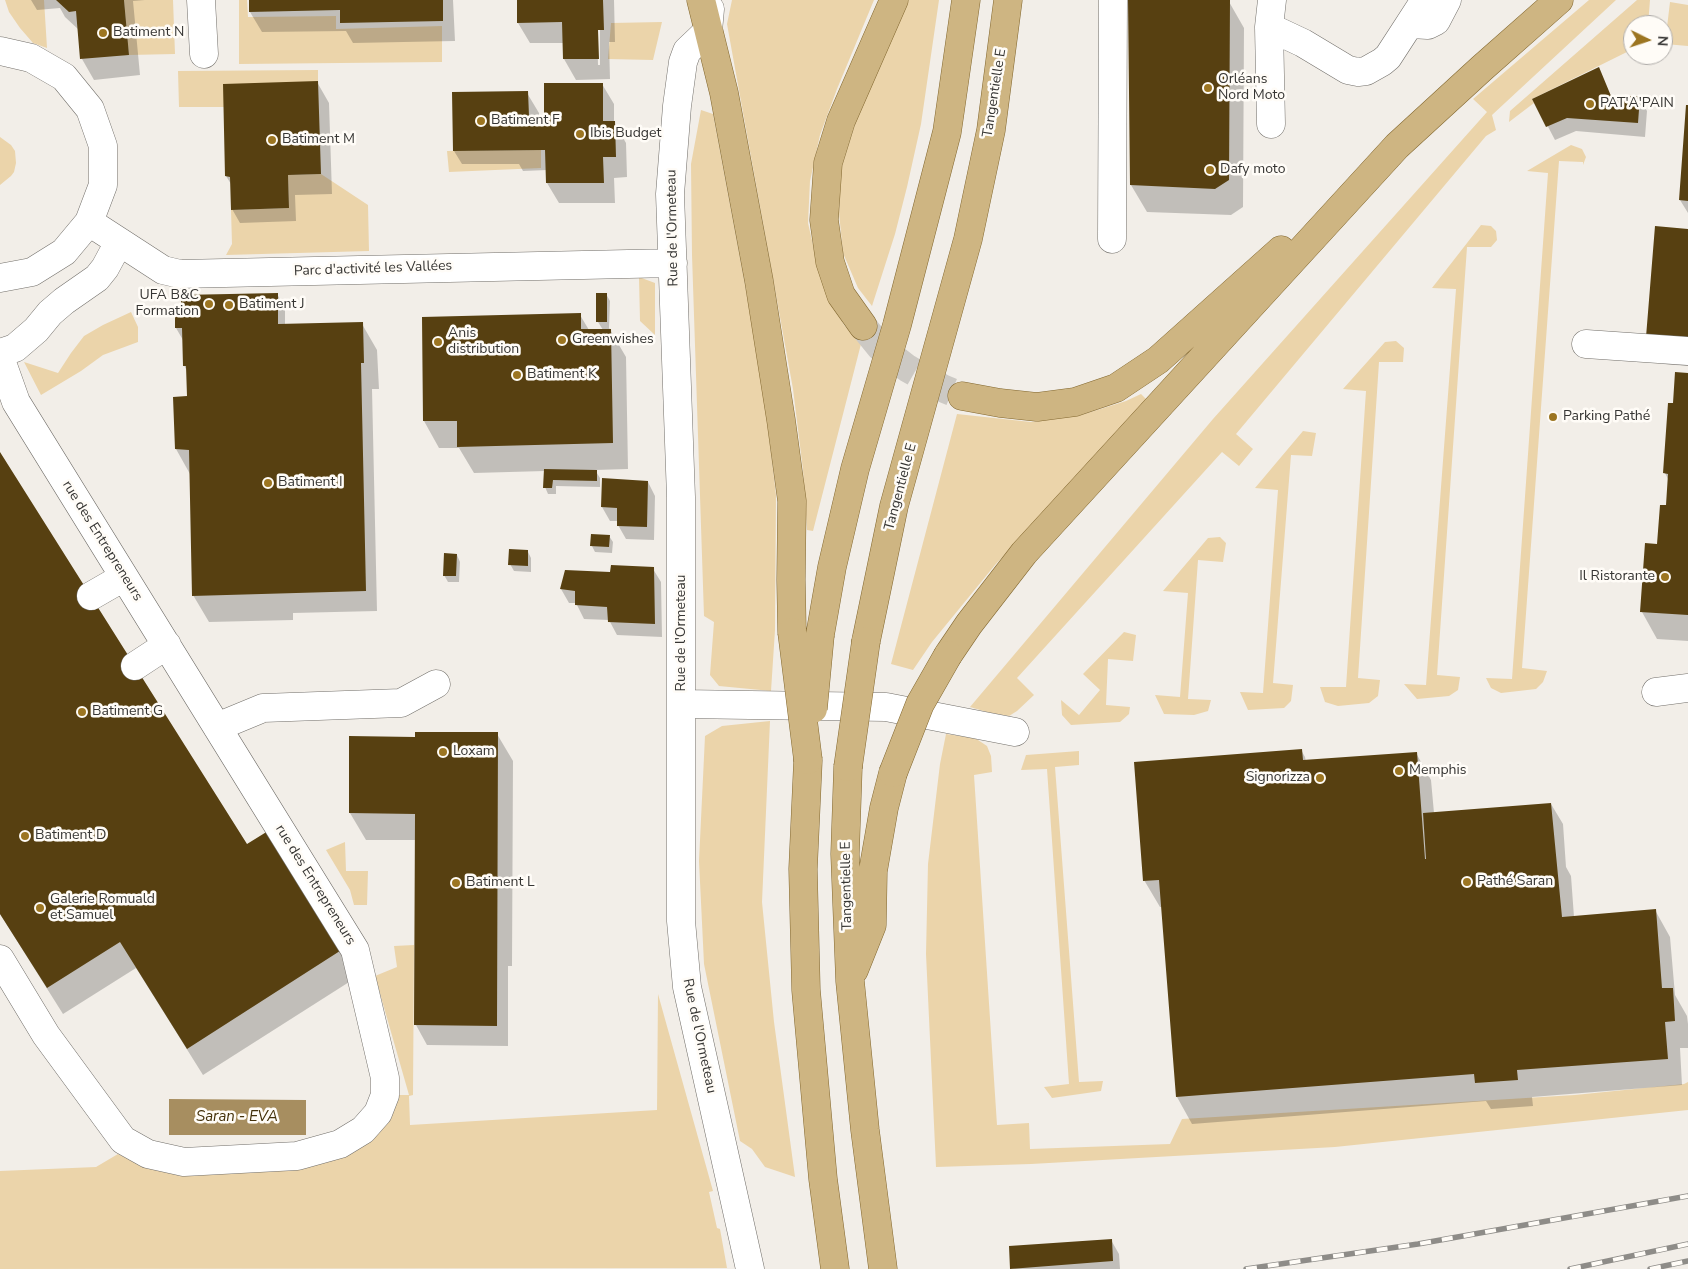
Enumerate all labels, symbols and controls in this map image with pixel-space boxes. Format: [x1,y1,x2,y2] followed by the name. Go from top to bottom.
[1623,15,1673,65] north arrow
[113,25,184,41] place label: Batiment N
[97,27,109,39] marker: Batiment N
[1653,35,1672,47] text: N
[980,48,1010,138] street label: Tangentielle E
[1218,72,1285,104] place label: Orléans Nord Moto
[1202,82,1214,94] marker: Orléans Nord Moto
[1600,96,1674,112] place label: PAT'A'PAIN
[1584,98,1596,110] marker: PAT'A'PAIN
[491,113,560,129] place label: Batiment F
[475,115,487,127] marker: Batiment F
[590,126,661,142] place label: Ibis Budget
[574,128,586,140] marker: Ibis Budget
[282,132,355,148] place label: Batiment M
[266,134,278,146] marker: Batiment M
[1220,162,1285,178] place label: Dafy moto
[1204,164,1216,176] marker: Dafy moto
[664,169,682,287] street label: Rue de l'Ormeteau
[293,258,453,280] street label: Parc d'activité les Vallées
[136,288,199,321] place label: UFA B&C Formation
[239,297,304,313] place label: Batiment J
[203,298,215,310] marker: UFA B&C Formation
[223,299,235,311] marker: Batiment J
[448,326,519,358] place label: Anis distribution
[572,332,654,348] place label: Greenwishes
[556,334,568,346] marker: Greenwishes
[432,336,444,348] marker: Anis distribution
[527,367,597,383] place label: Batiment K
[511,369,523,381] marker: Batiment K
[1563,409,1650,425] place label: Parking Pathé
[1547,411,1559,423] marker: Parking Pathé
[881,442,921,532] street label: Tangentielle E
[278,475,342,491] place label: Batiment I
[262,477,274,489] marker: Batiment I
[58,478,146,604] street label: rue des Entrepreneurs
[1579,569,1655,585] place label: Il Ristorante
[1659,571,1671,583] marker: Il Ristorante
[674,575,690,691] street label: Rue de l'Ormeteau
[92,704,163,720] place label: Batiment G
[76,706,88,718] marker: Batiment G
[453,744,495,760] place label: Loxam
[437,746,449,758] marker: Loxam
[1409,763,1466,779] place label: Memphis
[1393,765,1405,777] marker: Memphis
[1246,770,1310,786] place label: Signorizza
[1314,772,1326,784] marker: Signorizza
[271,822,359,948] street label: rue des Entrepreneurs
[35,828,106,844] place label: Batiment D
[19,830,31,842] marker: Batiment D
[838,841,856,931] street label: Tangentielle E
[1477,874,1553,890] place label: Pathé Saran
[466,875,535,891] place label: Batiment L
[1461,876,1473,888] marker: Pathé Saran
[450,877,462,889] marker: Batiment L
[50,892,155,924] place label: Galerie Romuald et Samuel
[34,902,46,914] marker: Galerie Romuald et Samuel
[679,977,719,1095] street label: Rue de l'Ormeteau
[196,1108,278,1126] water label: Saran - EVA

